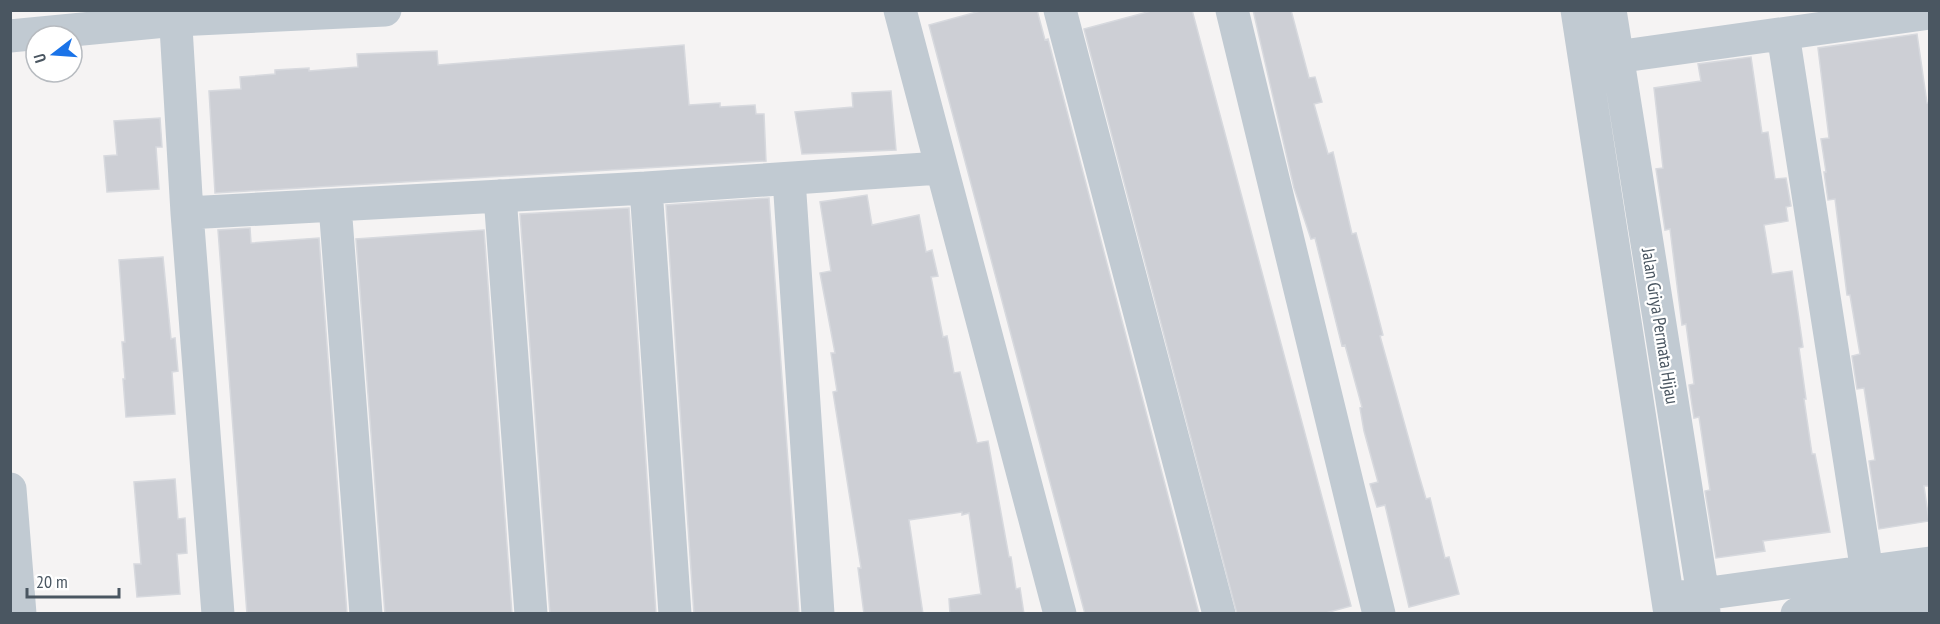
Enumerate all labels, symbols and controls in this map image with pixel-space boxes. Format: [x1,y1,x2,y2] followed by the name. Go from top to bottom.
[24,24,84,84] north arrow
[29,52,50,65] text: U
[1637,245,1684,405] street label: Jalan Griya Permata Hijau
[27,561,118,599] scale bar
[36,570,68,593] text: 20 m

